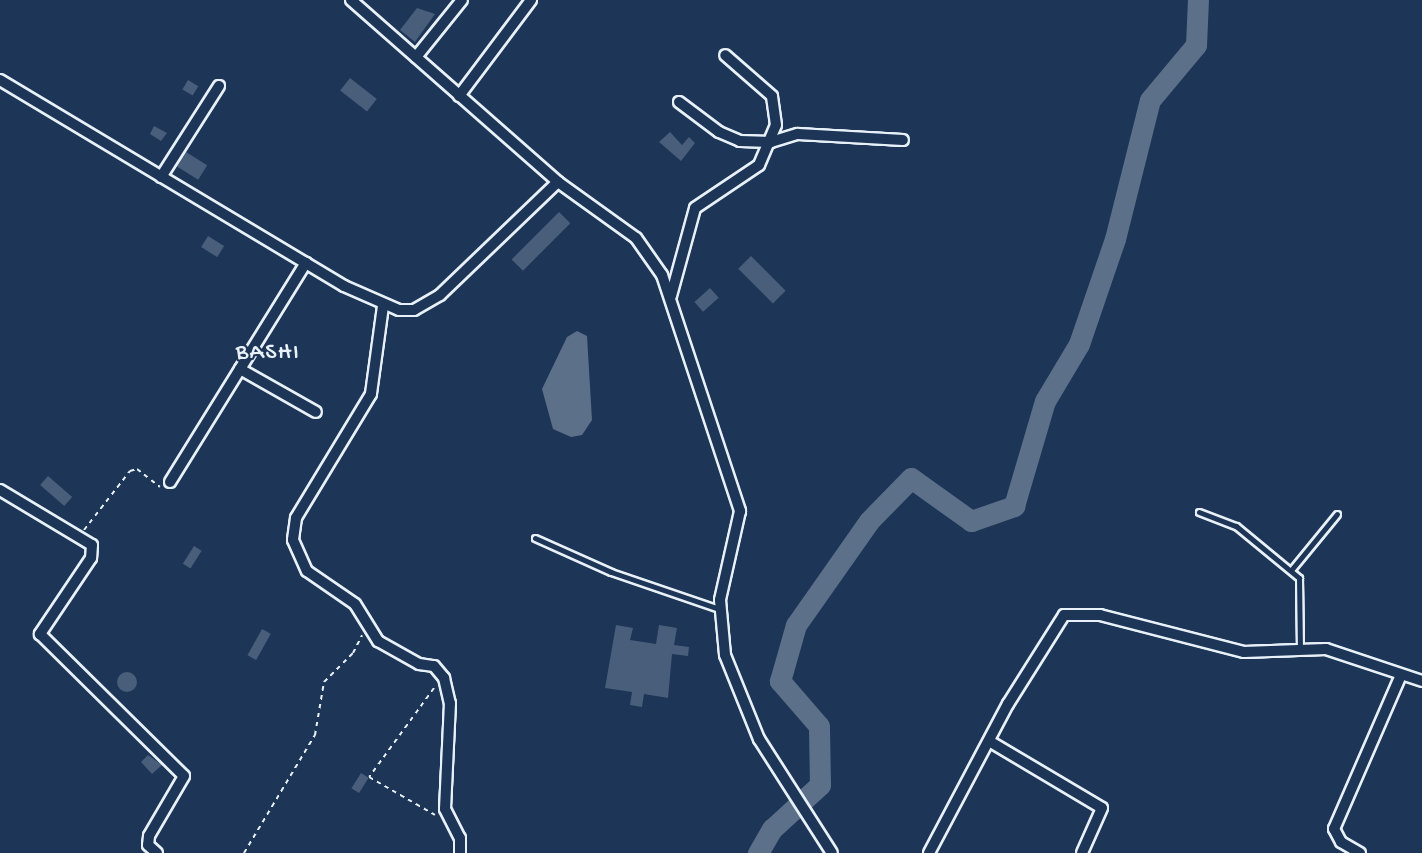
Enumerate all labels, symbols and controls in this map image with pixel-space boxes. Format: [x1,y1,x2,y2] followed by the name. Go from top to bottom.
[236,340,300,368] district label: BASHI

